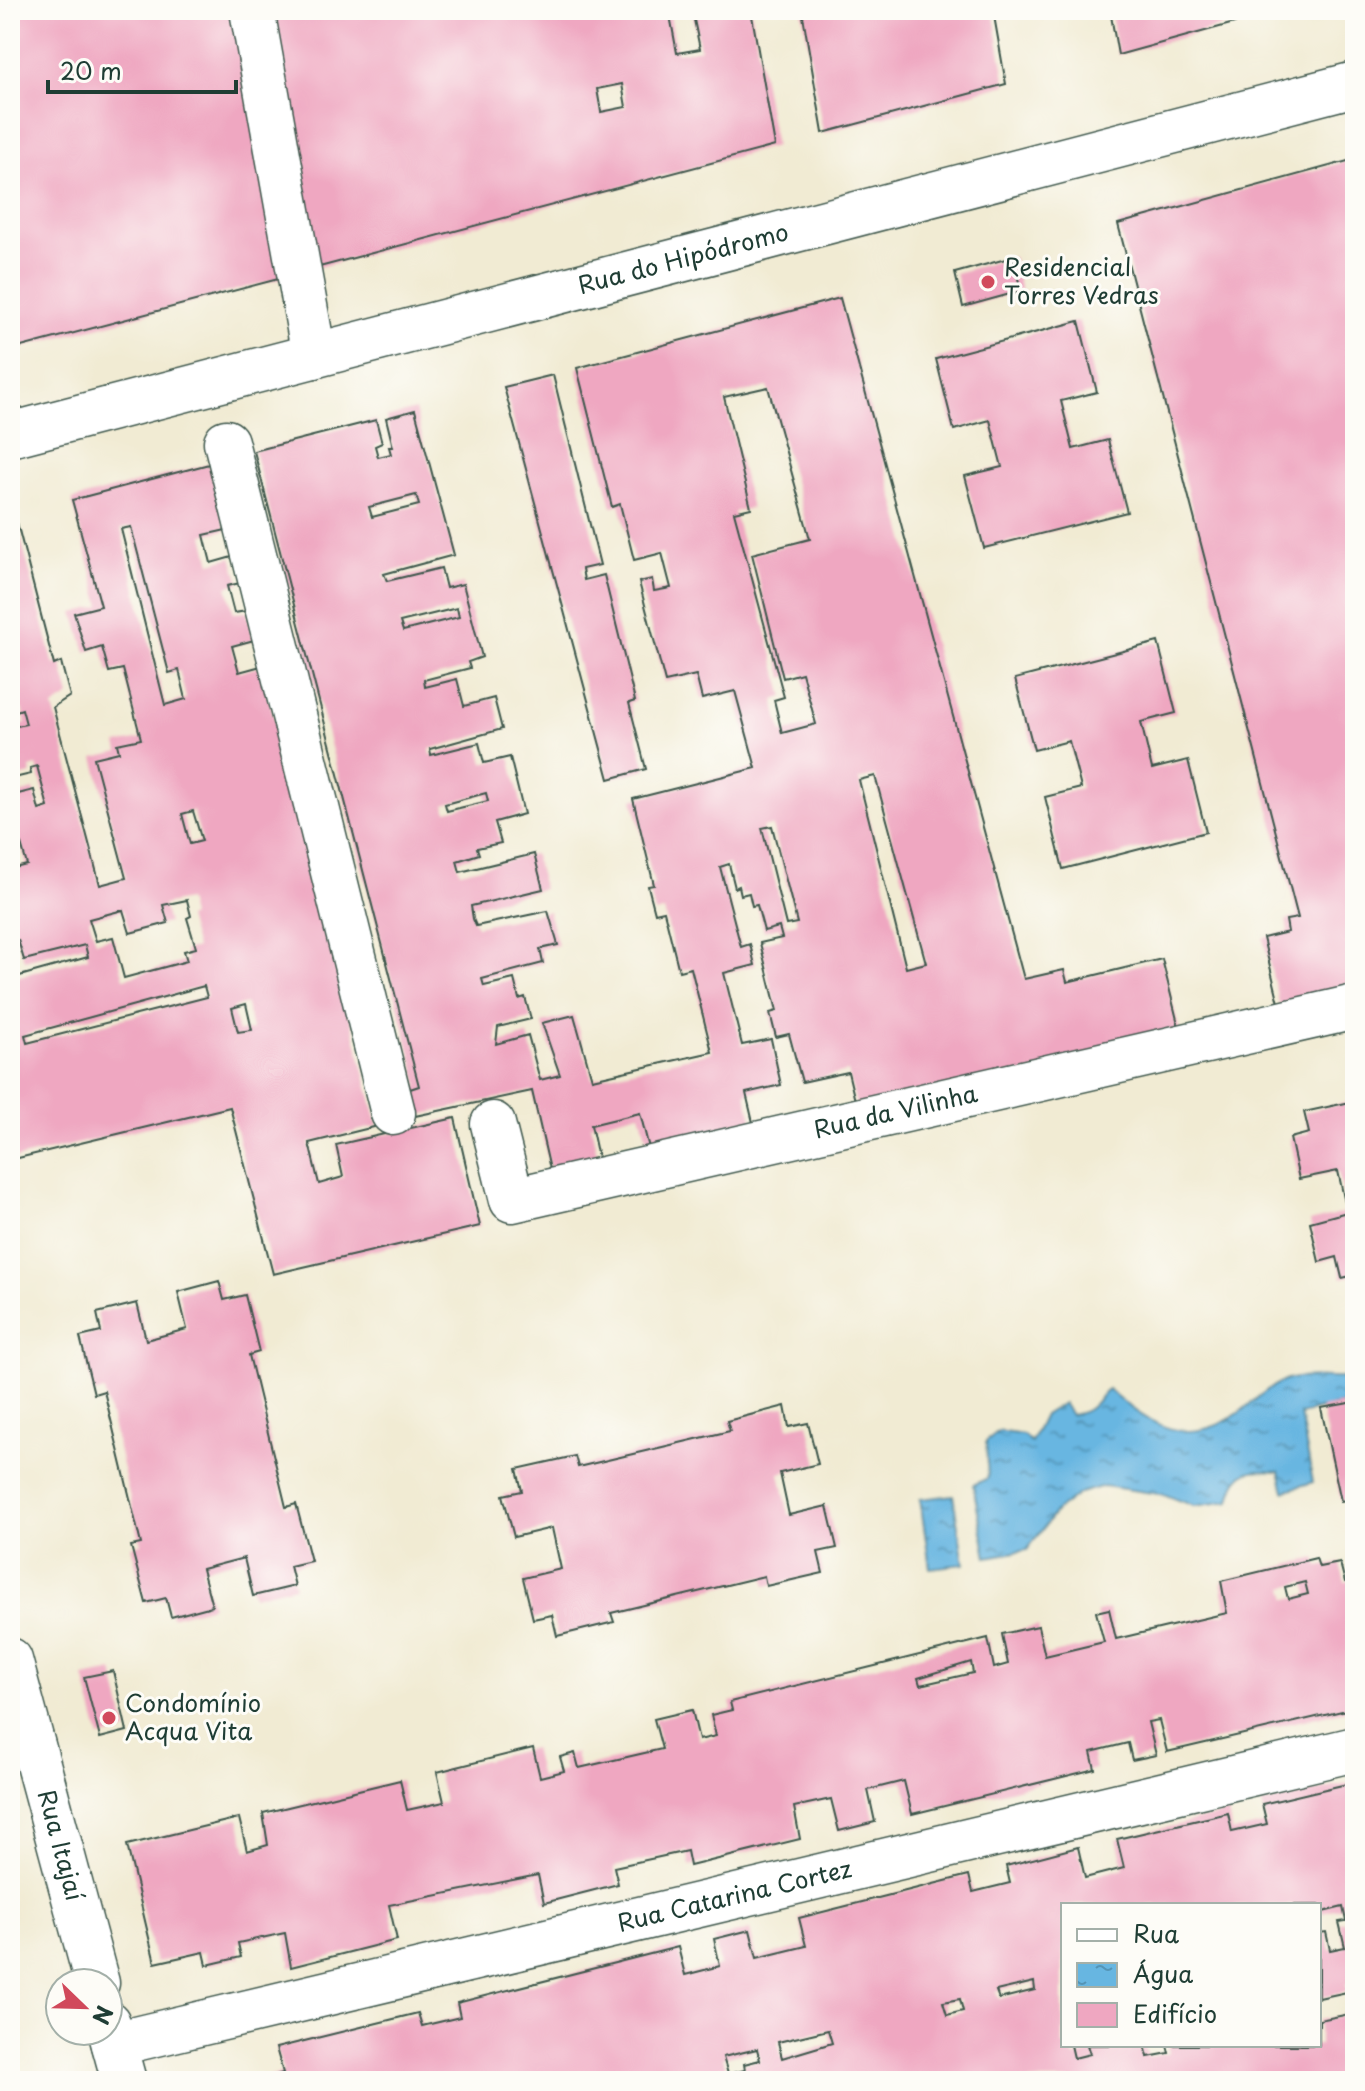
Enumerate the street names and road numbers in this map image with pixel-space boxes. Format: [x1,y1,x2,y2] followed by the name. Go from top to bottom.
[574,213,792,302] street label: Rua do Hipódromo
[810,1074,981,1146] street label: Rua da Vilinha
[30,1785,94,1905] street label: Rua Itajaí
[614,1849,855,1940] street label: Rua Catarina Cortez

